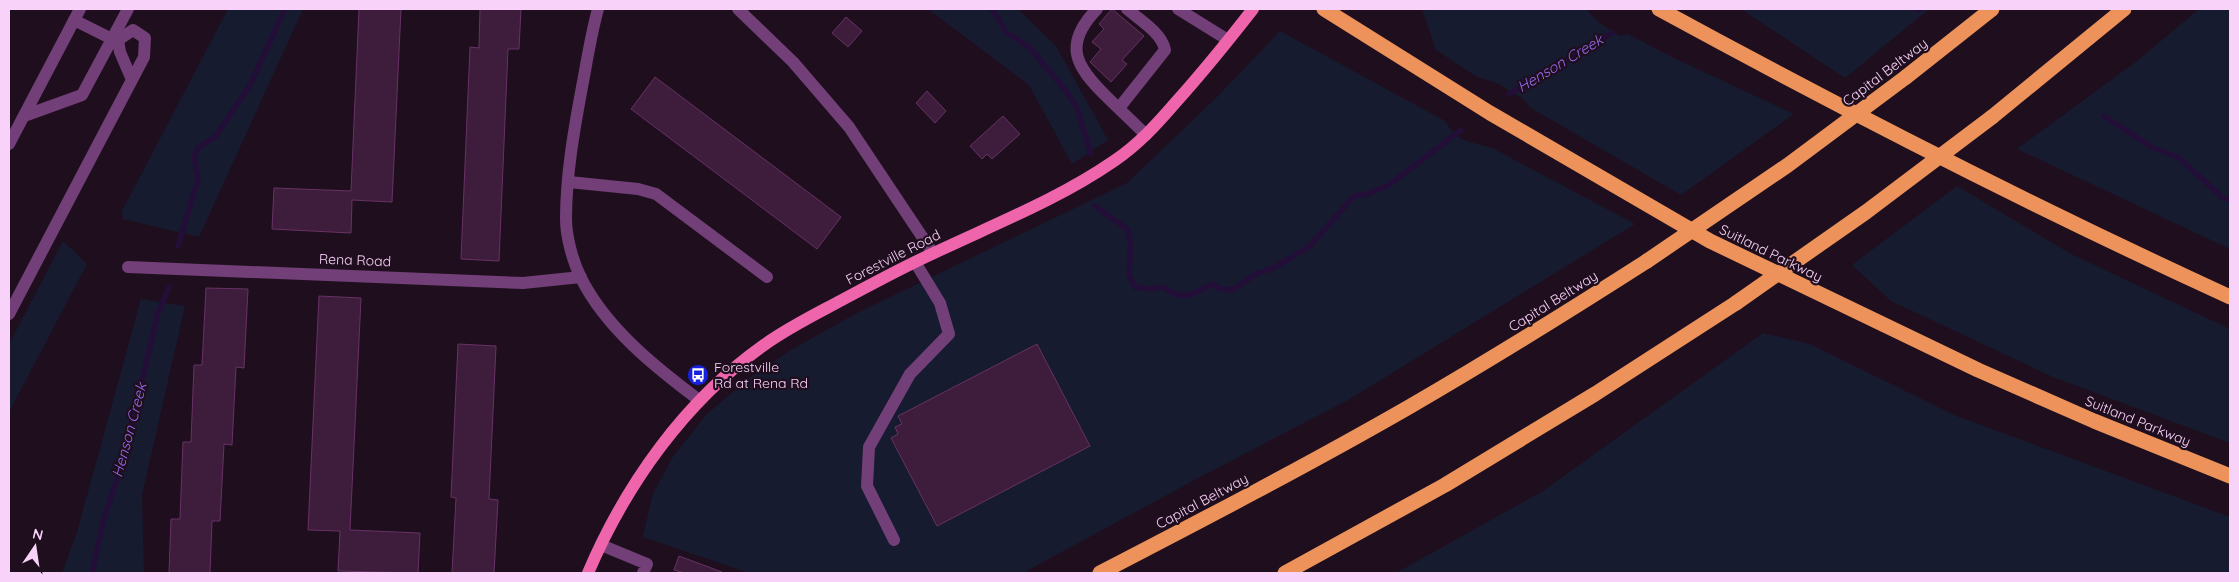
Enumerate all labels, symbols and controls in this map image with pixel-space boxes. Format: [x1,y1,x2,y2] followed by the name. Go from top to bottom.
[1514,29,1608,96] water label: Henson Creek
[1839,34,1931,110] street label: Capital Beltway
[1717,220,1825,286] street label: Suitland Parkway
[843,225,943,289] street label: Forestville Road
[319,250,391,270] street label: Rena Road
[1505,266,1601,336] street label: Capital Beltway
[714,358,808,392] place label: Forestville Rd at Rena Rd
[686,363,710,387] bus stop icon: Forestville Rd at Rena Rd
[107,379,151,479] water label: Henson Creek
[2083,392,2193,450] street label: Suitland Parkway
[1153,469,1251,533] street label: Capital Beltway
[10,522,60,572] north arrow
[31,524,45,544] text: N

